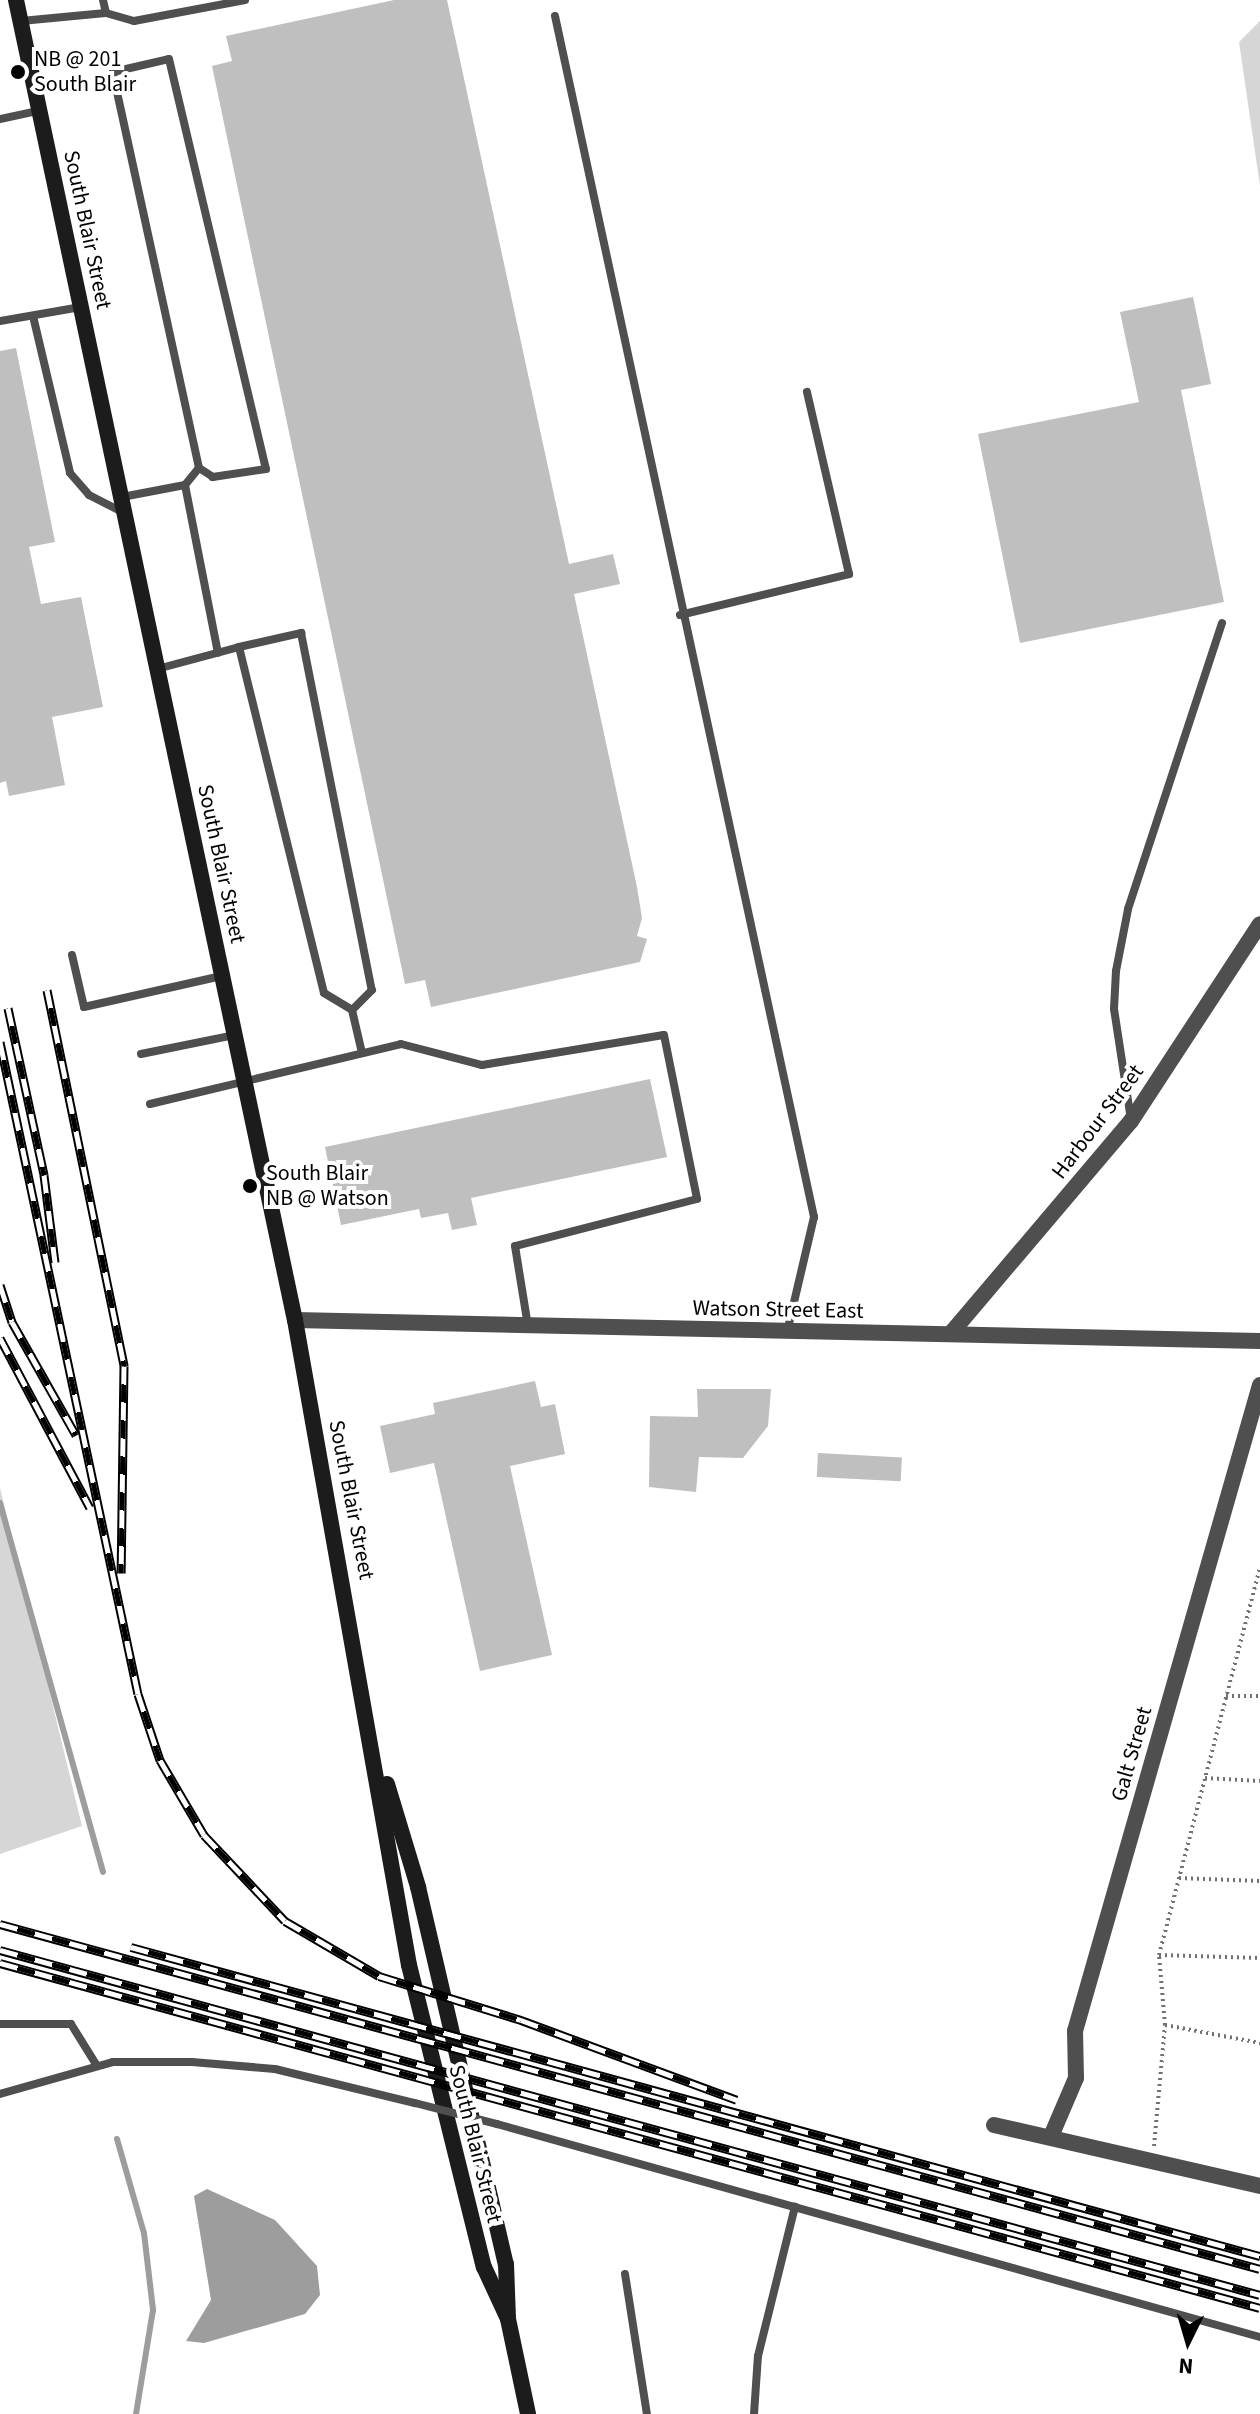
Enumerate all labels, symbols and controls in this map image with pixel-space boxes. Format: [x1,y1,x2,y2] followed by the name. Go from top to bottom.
[34,46,136,98] place label: NB @ 201 South Blair
[9,63,27,81] marker: NB @ 201 South Blair
[57,148,117,312] street label: South Blair Street
[191,782,251,946] street label: South Blair Street
[1046,1060,1150,1184] street label: Harbour Street
[266,1160,389,1212] place label: South Blair NB @ Watson
[241,1177,259,1195] marker: South Blair NB @ Watson
[692,1295,864,1325] street label: Watson Street East
[323,1418,379,1582] street label: South Blair Street
[1106,1704,1158,1804] street label: Galt Street
[443,2062,507,2226] street label: South Blair Street
[1148,2302,1228,2382] north arrow
[1177,2349,1195,2382] text: N

